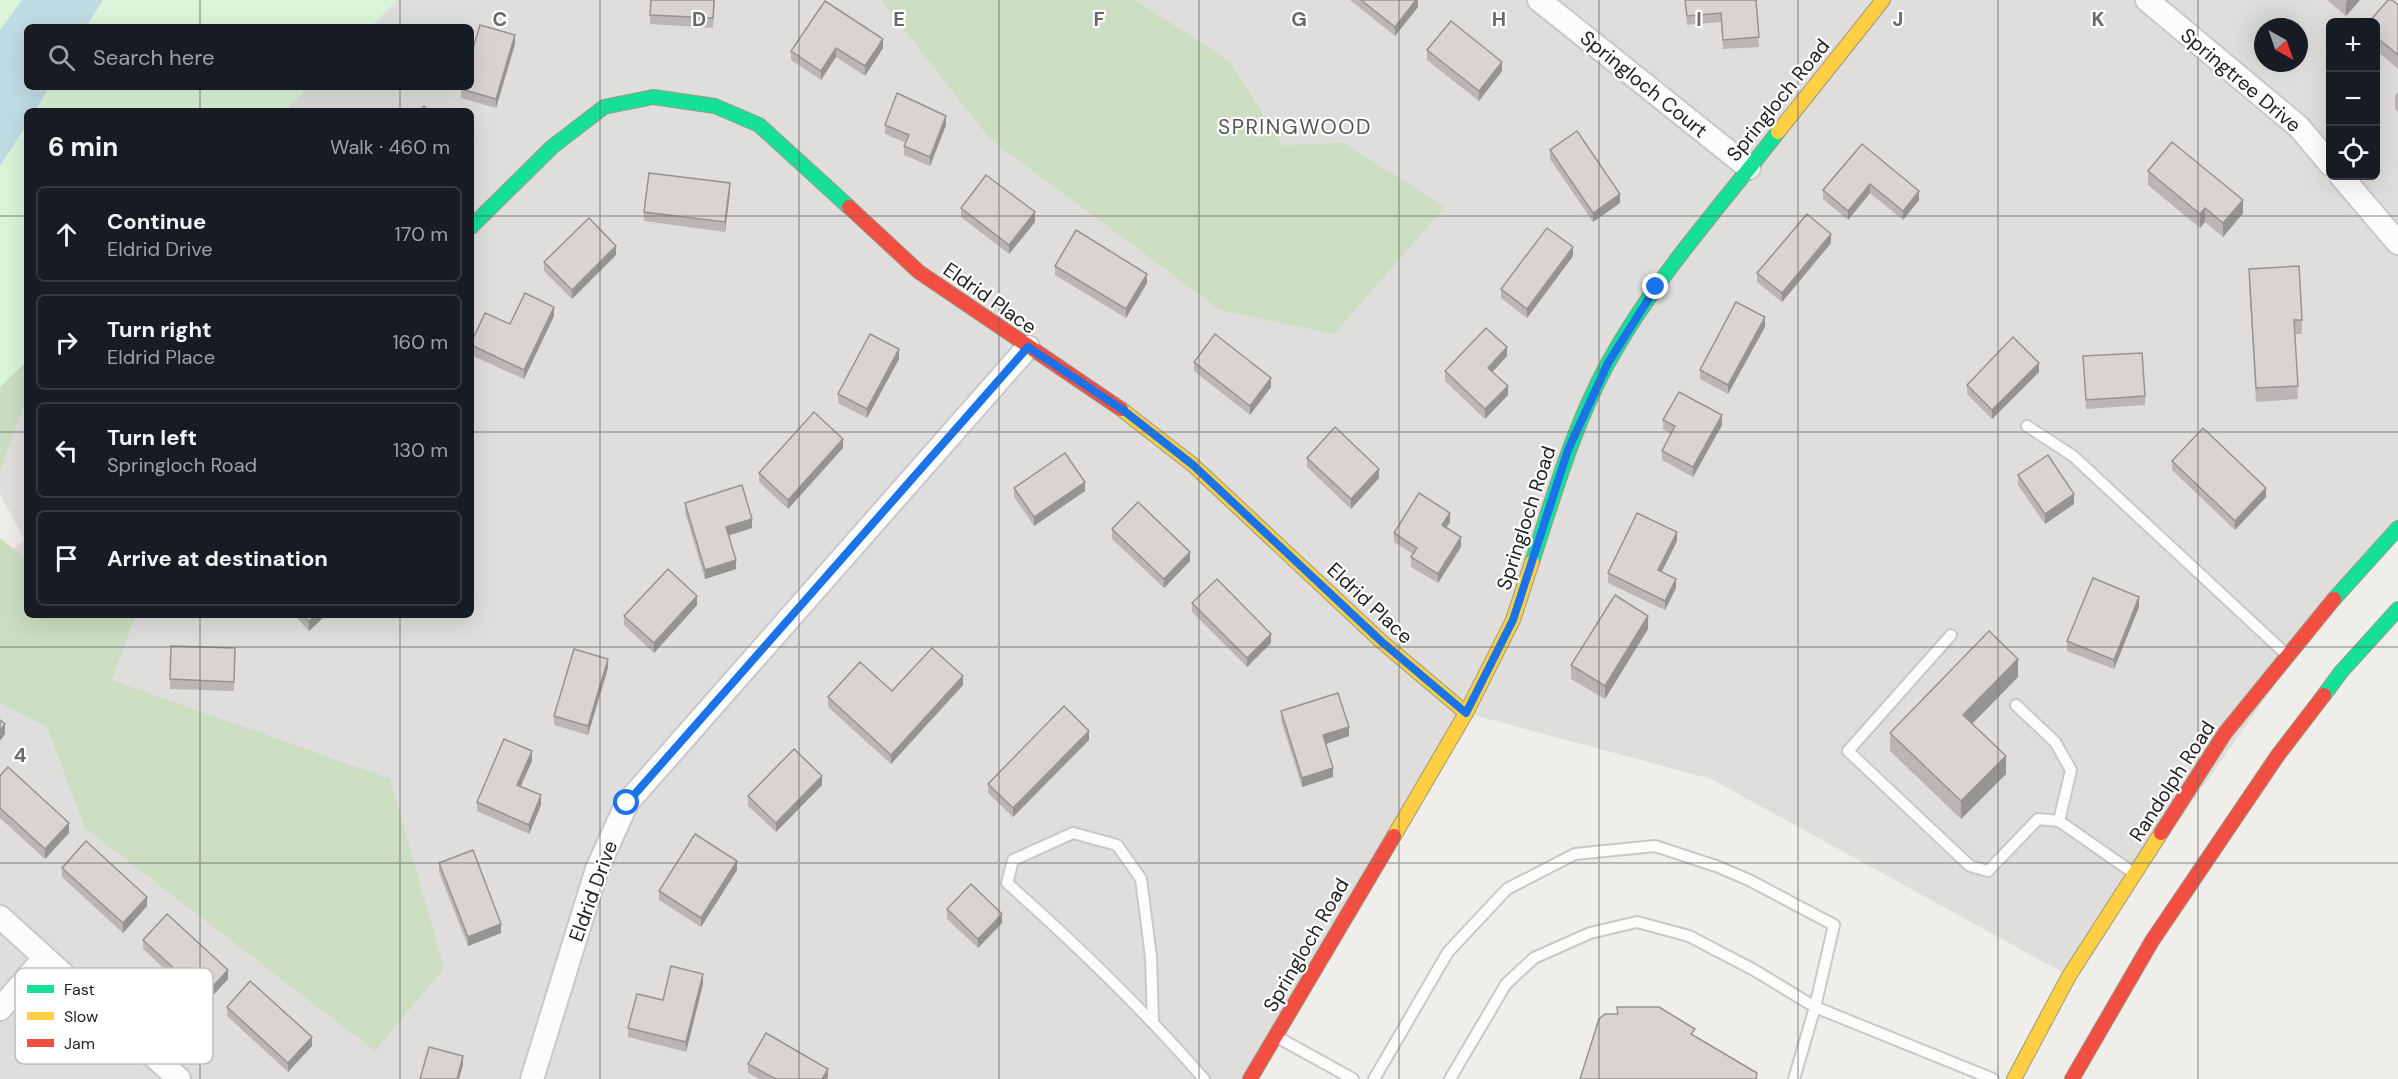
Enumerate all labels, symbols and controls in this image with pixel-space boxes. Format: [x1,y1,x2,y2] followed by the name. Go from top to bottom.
[493,6,507,32] text: C
[692,6,706,32] text: D
[893,6,905,32] text: E
[1093,6,1105,32] text: F
[1291,6,1307,32] text: G
[1492,6,1506,32] text: H
[1696,6,1702,32] text: I
[1893,6,1903,32] text: J
[2091,6,2105,32] text: K
[2254,18,2308,72] north arrow
[2326,18,2380,180] map controls
[2326,18,2380,72] button: +
[2175,22,2307,138] street label: Springtree Drive
[24,24,474,90] search box
[1575,25,1713,143] street label: Springloch Court
[1721,33,1835,167] street label: Springloch Road
[45,41,78,74] icon: search
[93,43,214,72] text: Search here
[2326,72,2380,126] button: −
[1218,113,1372,141] district label: SPRINGWOOD
[2326,126,2380,180] button: locate
[48,130,118,164] text: 6 min
[330,134,450,160] text: Walk · 460 m
[107,207,206,236] text: Continue
[50,218,83,251] icon: ahead
[395,221,448,247] text: 170 m
[107,236,213,262] text: Eldrid Drive
[938,256,1042,340] street label: Eldrid Place
[1642,273,1668,299] route end
[107,315,212,344] text: Turn right
[50,326,83,359] icon: right
[392,329,448,355] text: 160 m
[107,344,215,370] text: Eldrid Place
[107,423,197,452] text: Turn left
[50,434,83,467] icon: left
[393,437,448,463] text: 130 m
[1490,443,1562,593] street label: Springloch Road
[107,452,257,478] text: Springloch Road
[50,542,83,575] icon: arrive
[107,544,328,573] text: Arrive at destination
[1322,557,1418,649] street label: Eldrid Place
[2123,716,2221,846] street label: Randolph Road
[14,742,27,768] text: 4
[613,789,639,815] route start
[563,837,623,945] street label: Eldrid Drive
[1257,874,1355,1016] street label: Springloch Road
[15,968,213,1064] legend
[64,979,95,1000] text: Fast
[64,1006,98,1027] text: Slow
[64,1033,95,1054] text: Jam

